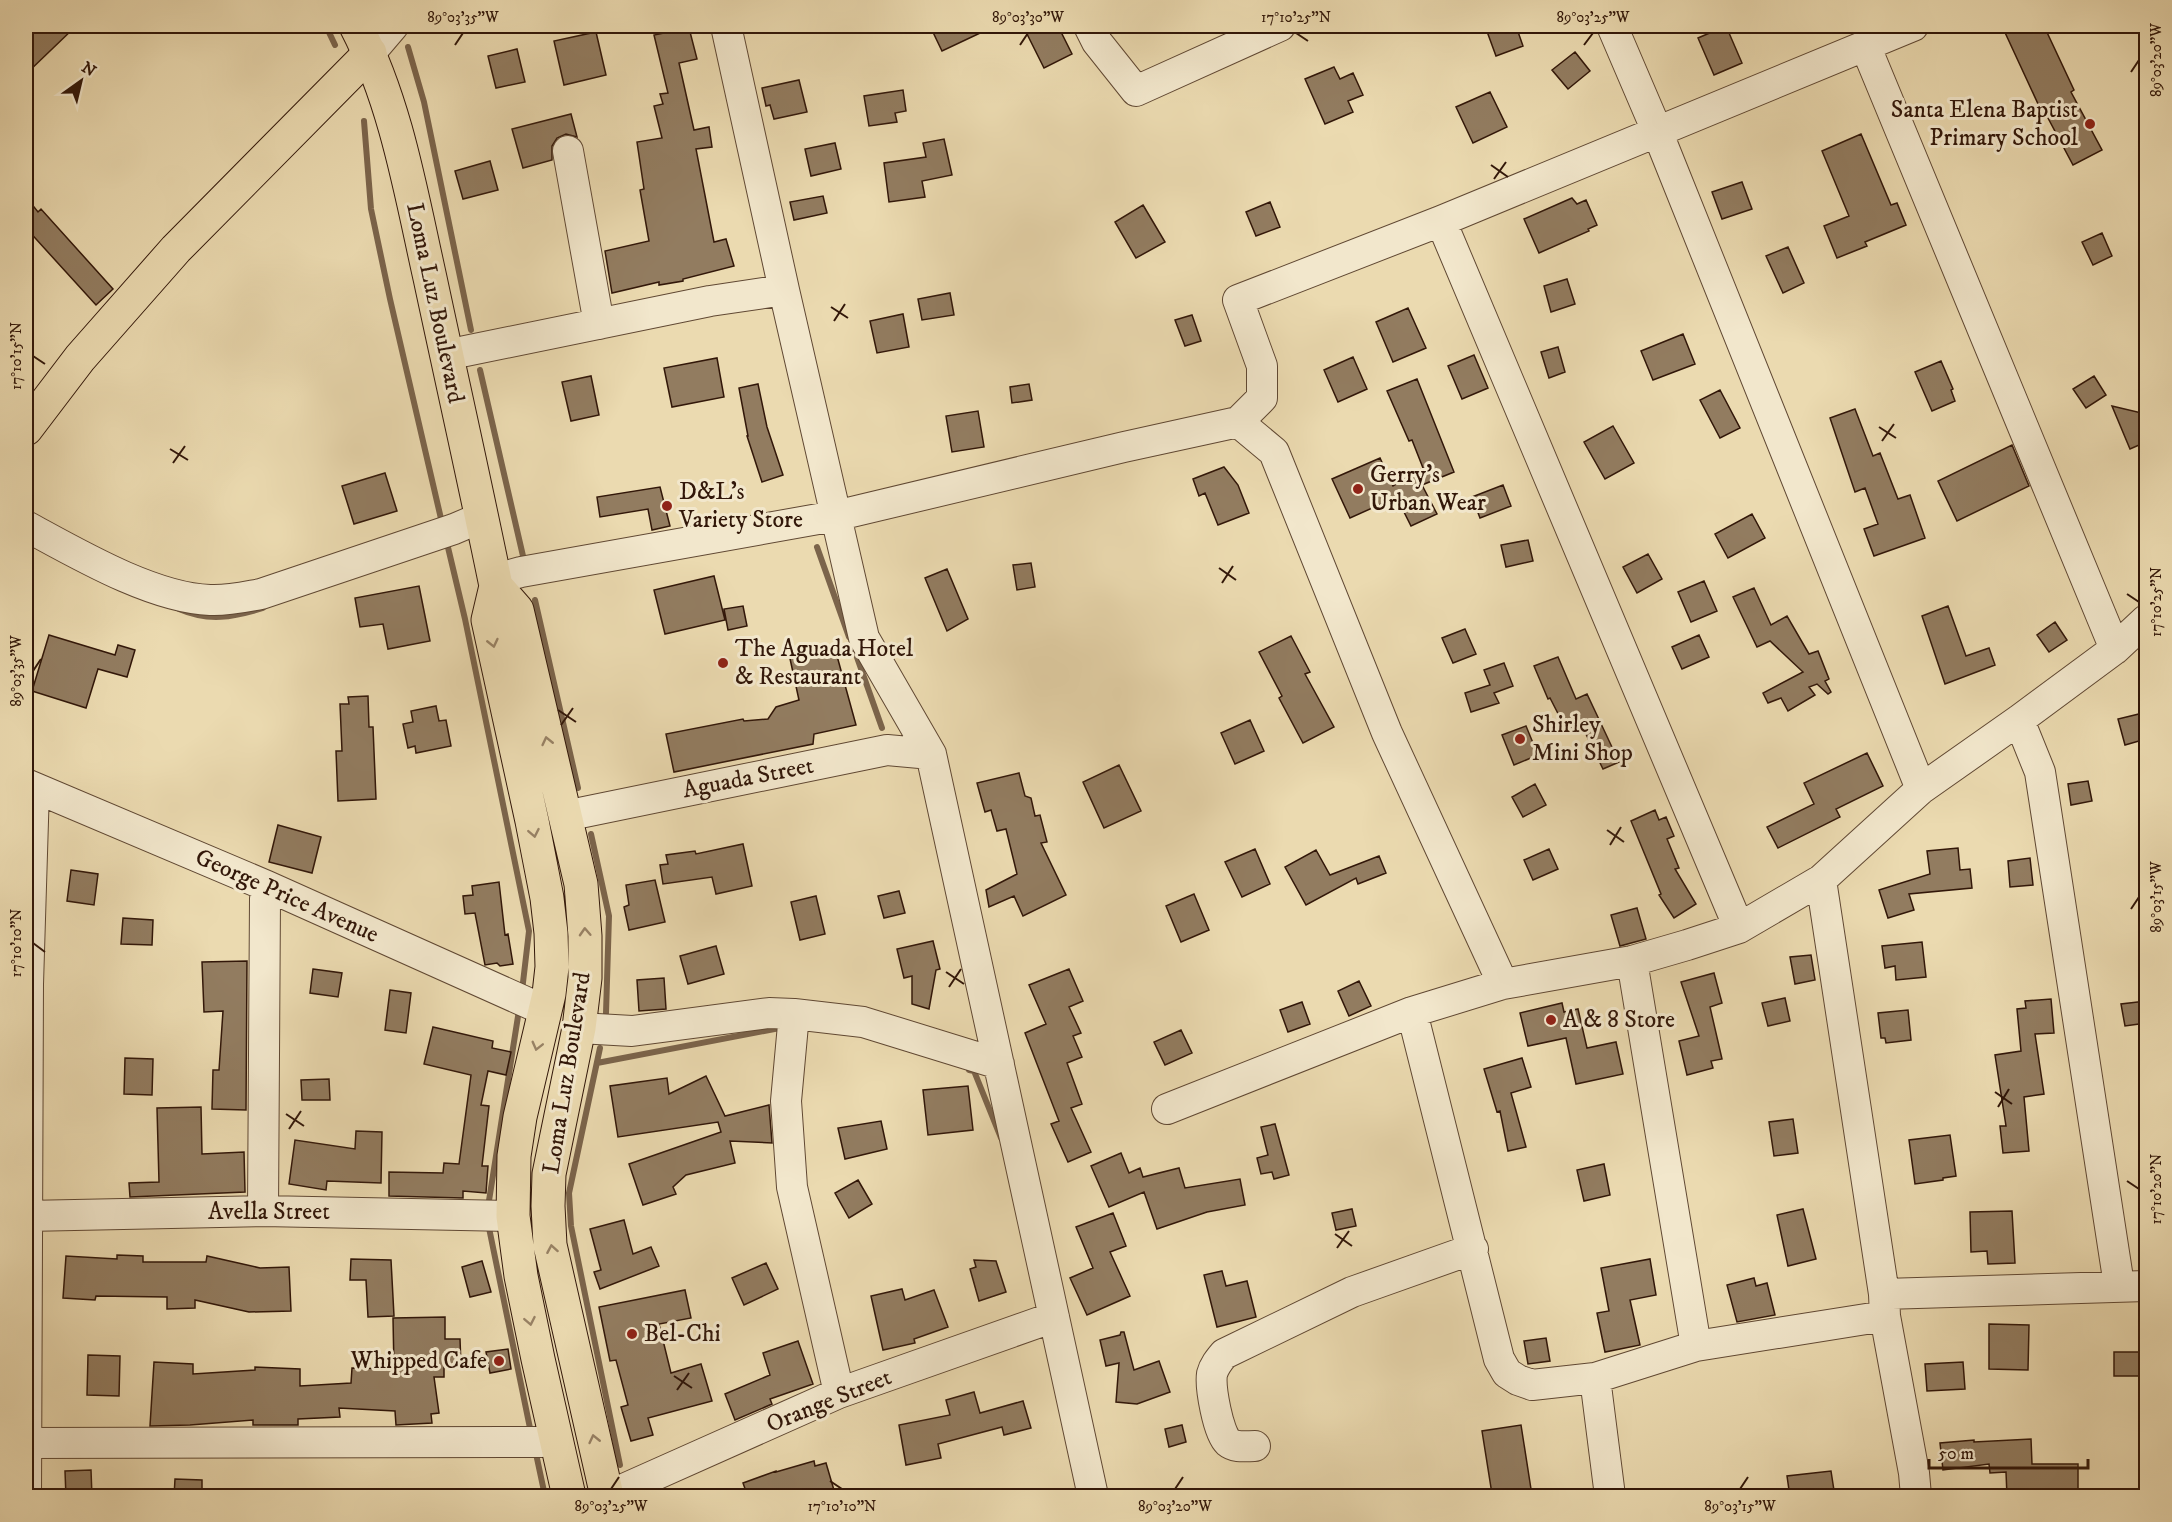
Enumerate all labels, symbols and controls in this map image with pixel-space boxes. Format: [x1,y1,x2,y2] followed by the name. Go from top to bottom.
[427,8,499,27] text: 89°03'35"W
[992,8,1064,27] text: 89°03'30"W
[1261,8,1331,27] text: 17°10'25"N
[1556,8,1630,27] text: 89°03'25"W
[2147,23,2166,97] text: 89°03'20"W
[51,51,111,111] north arrow
[78,57,100,81] text: N
[1891,95,2079,153] place label: Santa Elena Baptist Primary School
[2083,117,2097,131] marker: Santa Elena Baptist Primary School
[399,200,471,406] street label: Loma Luz Boulevard
[7,322,26,390] text: 17°10'15"N
[1370,460,1486,518] place label: Gerry's Urban Wear
[678,477,803,535] place label: D&L's Variety Store
[1351,482,1365,496] marker: Gerry's Urban Wear
[660,499,674,513] marker: D&L's Variety Store
[2147,567,2166,637] text: 17°10'25"N
[735,634,914,692] place label: The Aguada Hotel & Restaurant
[7,635,26,707] text: 89°03'35"W
[486,637,499,647] one-way arrow
[716,656,730,670] marker: The Aguada Hotel & Restaurant
[1532,710,1633,768] place label: Shirley Mini Shop
[1513,732,1527,746] marker: Shirley Mini Shop
[542,736,555,746] one-way arrow
[680,751,816,805] street label: Aguada Street
[527,828,540,838] one-way arrow
[191,842,383,950] street label: George Price Avenue
[2147,861,2166,933] text: 89°03'15"W
[7,909,26,977] text: 17°10'10"N
[578,927,591,936] one-way arrow
[536,970,598,1176] street label: Loma Luz Boulevard
[1563,1005,1675,1035] place label: A & 8 Store
[1544,1013,1558,1027] marker: A & 8 Store
[532,1041,545,1051] one-way arrow
[2147,1154,2166,1224] text: 17°10'20"N
[208,1197,330,1227] street label: Avella Street
[546,1244,559,1254] one-way arrow
[523,1316,536,1326] one-way arrow
[644,1319,721,1349] place label: Bel-Chi
[625,1327,639,1341] marker: Bel-Chi
[350,1346,487,1376] place label: Whipped Cafe
[492,1354,506,1368] marker: Whipped Cafe
[762,1362,896,1440] street label: Orange Street
[1929,1432,2088,1470] scale bar
[588,1435,601,1445] one-way arrow
[1938,1443,1974,1465] text: 50 m
[574,1497,648,1516] text: 89°03'25"W
[808,1497,876,1516] text: 17°10'10"N
[1138,1497,1212,1516] text: 89°03'20"W
[1704,1497,1776,1516] text: 89°03'15"W

